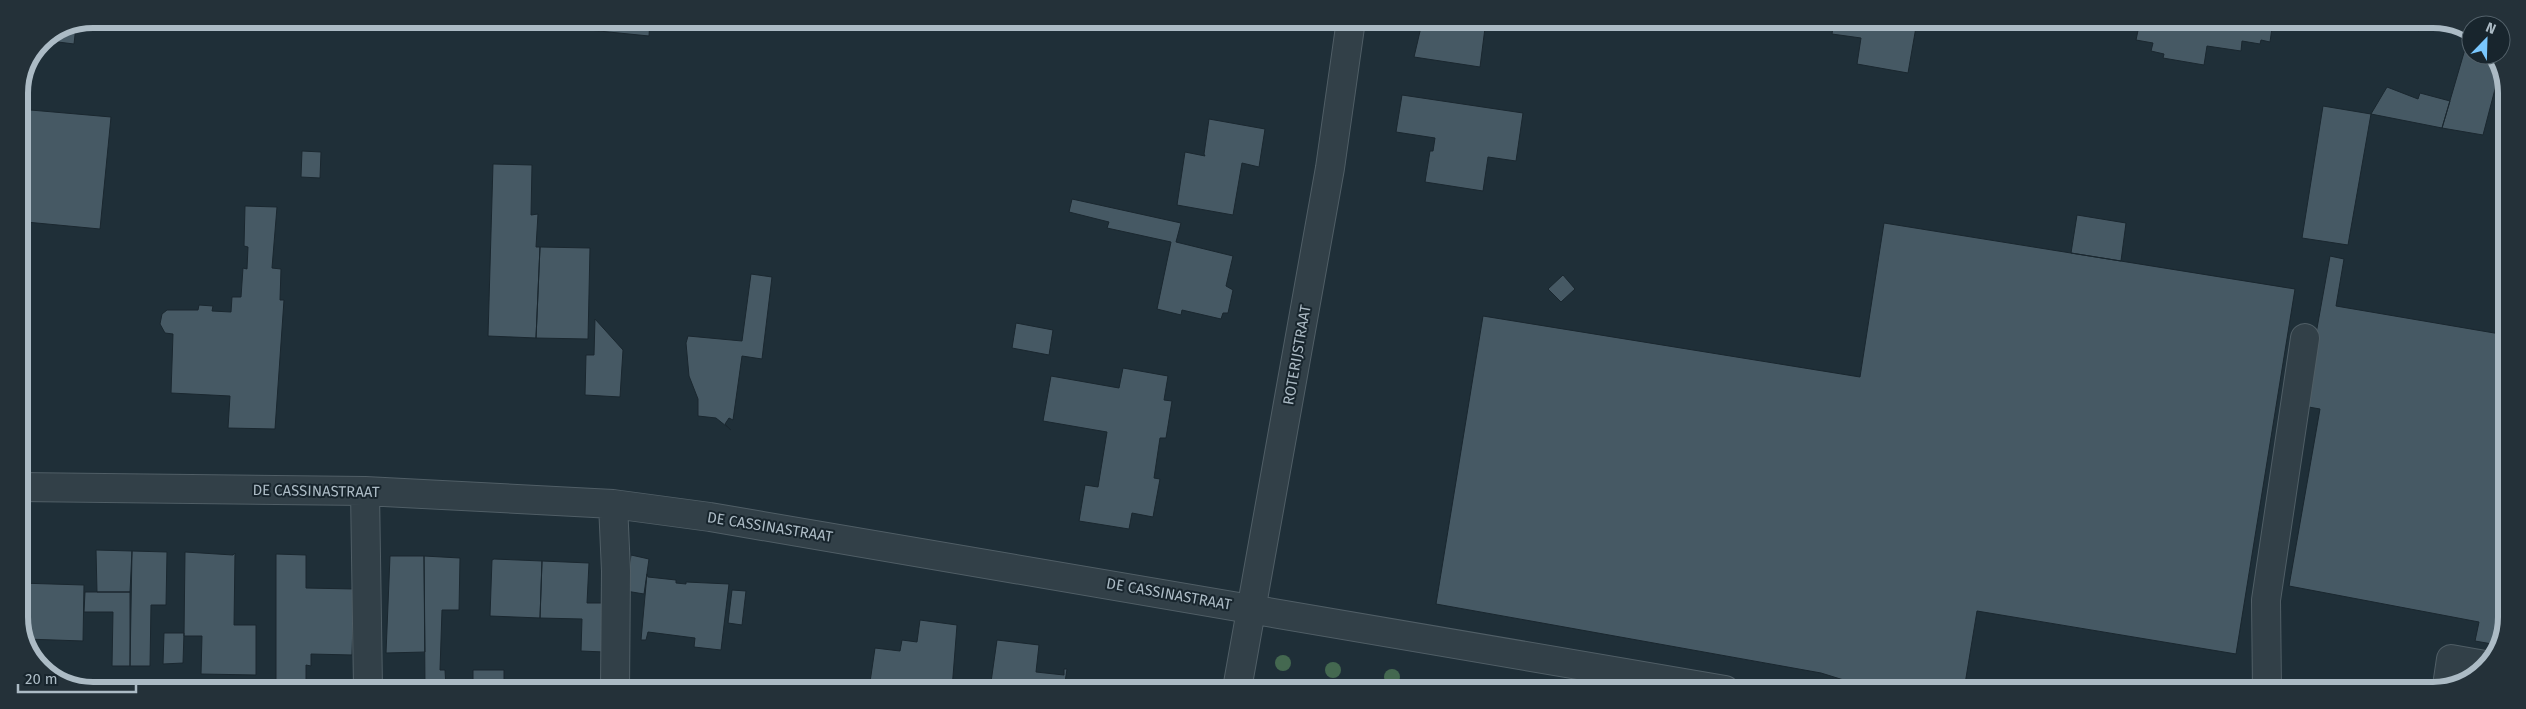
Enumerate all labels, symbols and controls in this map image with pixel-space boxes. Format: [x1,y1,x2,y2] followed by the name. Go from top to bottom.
[2461,15,2511,65] north arrow
[2483,19,2498,38] text: N
[1279,303,1315,407] street label: ROTERIJSTRAAT
[252,481,380,501] street label: DE CASSINASTRAAT
[706,508,834,546] street label: DE CASSINASTRAAT
[1105,574,1233,614] street label: DE CASSINASTRAAT
[18,662,135,694] scale bar
[25,670,58,688] text: 20 m

